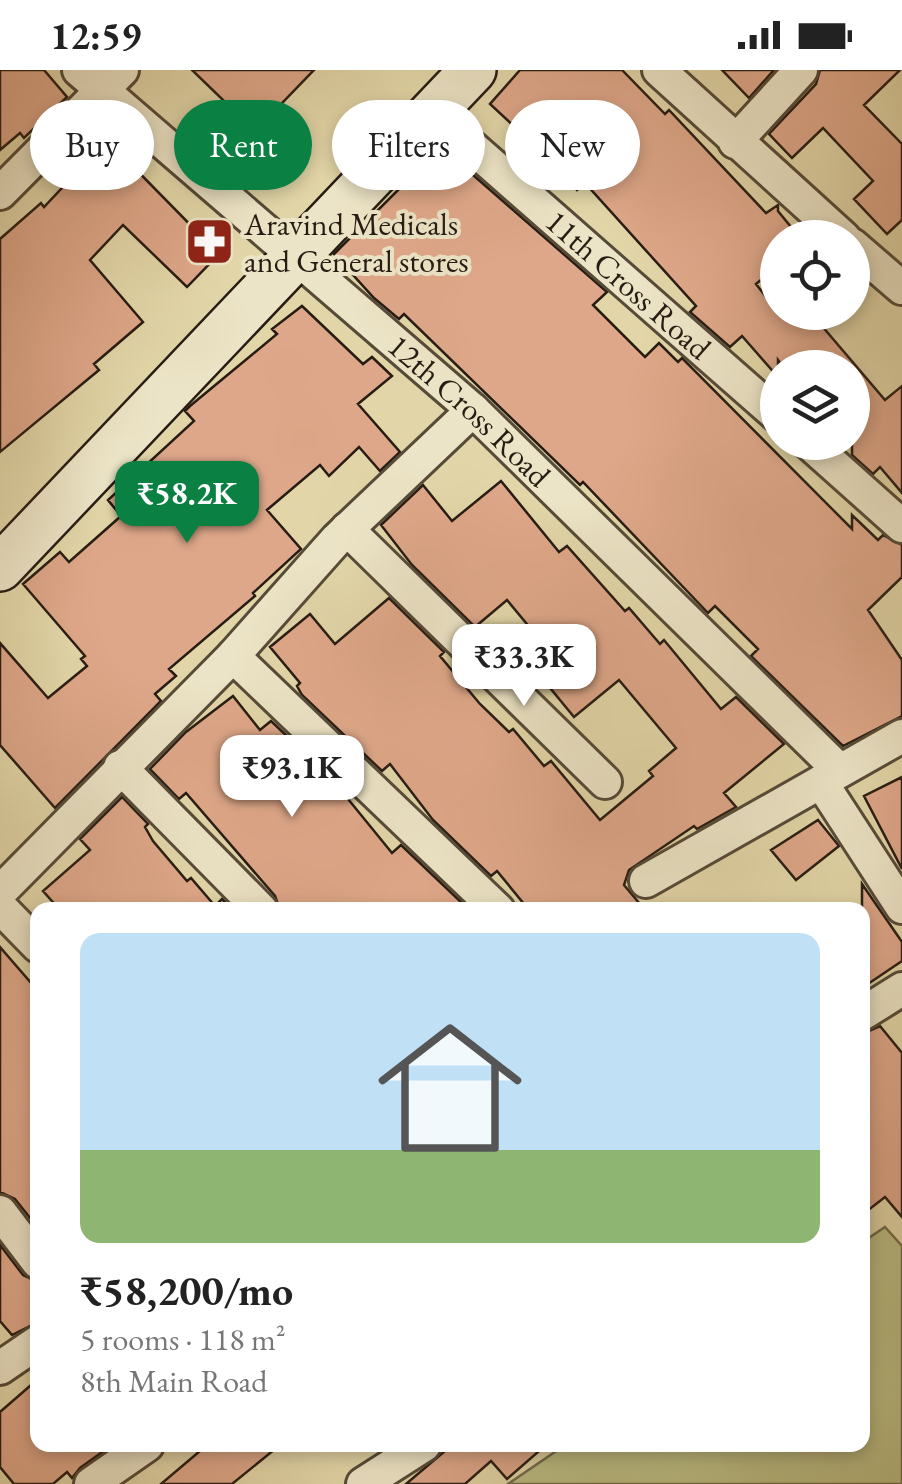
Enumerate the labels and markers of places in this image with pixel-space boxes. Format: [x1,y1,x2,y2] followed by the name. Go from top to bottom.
[243,203,469,282] place label: Aravind Medicals and General stores
[183,216,235,268] pharmacy icon: Aravind Medicals and General stores
[106,461,268,546] pin: ₹58.2K
[443,624,605,709] pin: ₹33.3K
[211,735,373,820] pin: ₹93.1K

